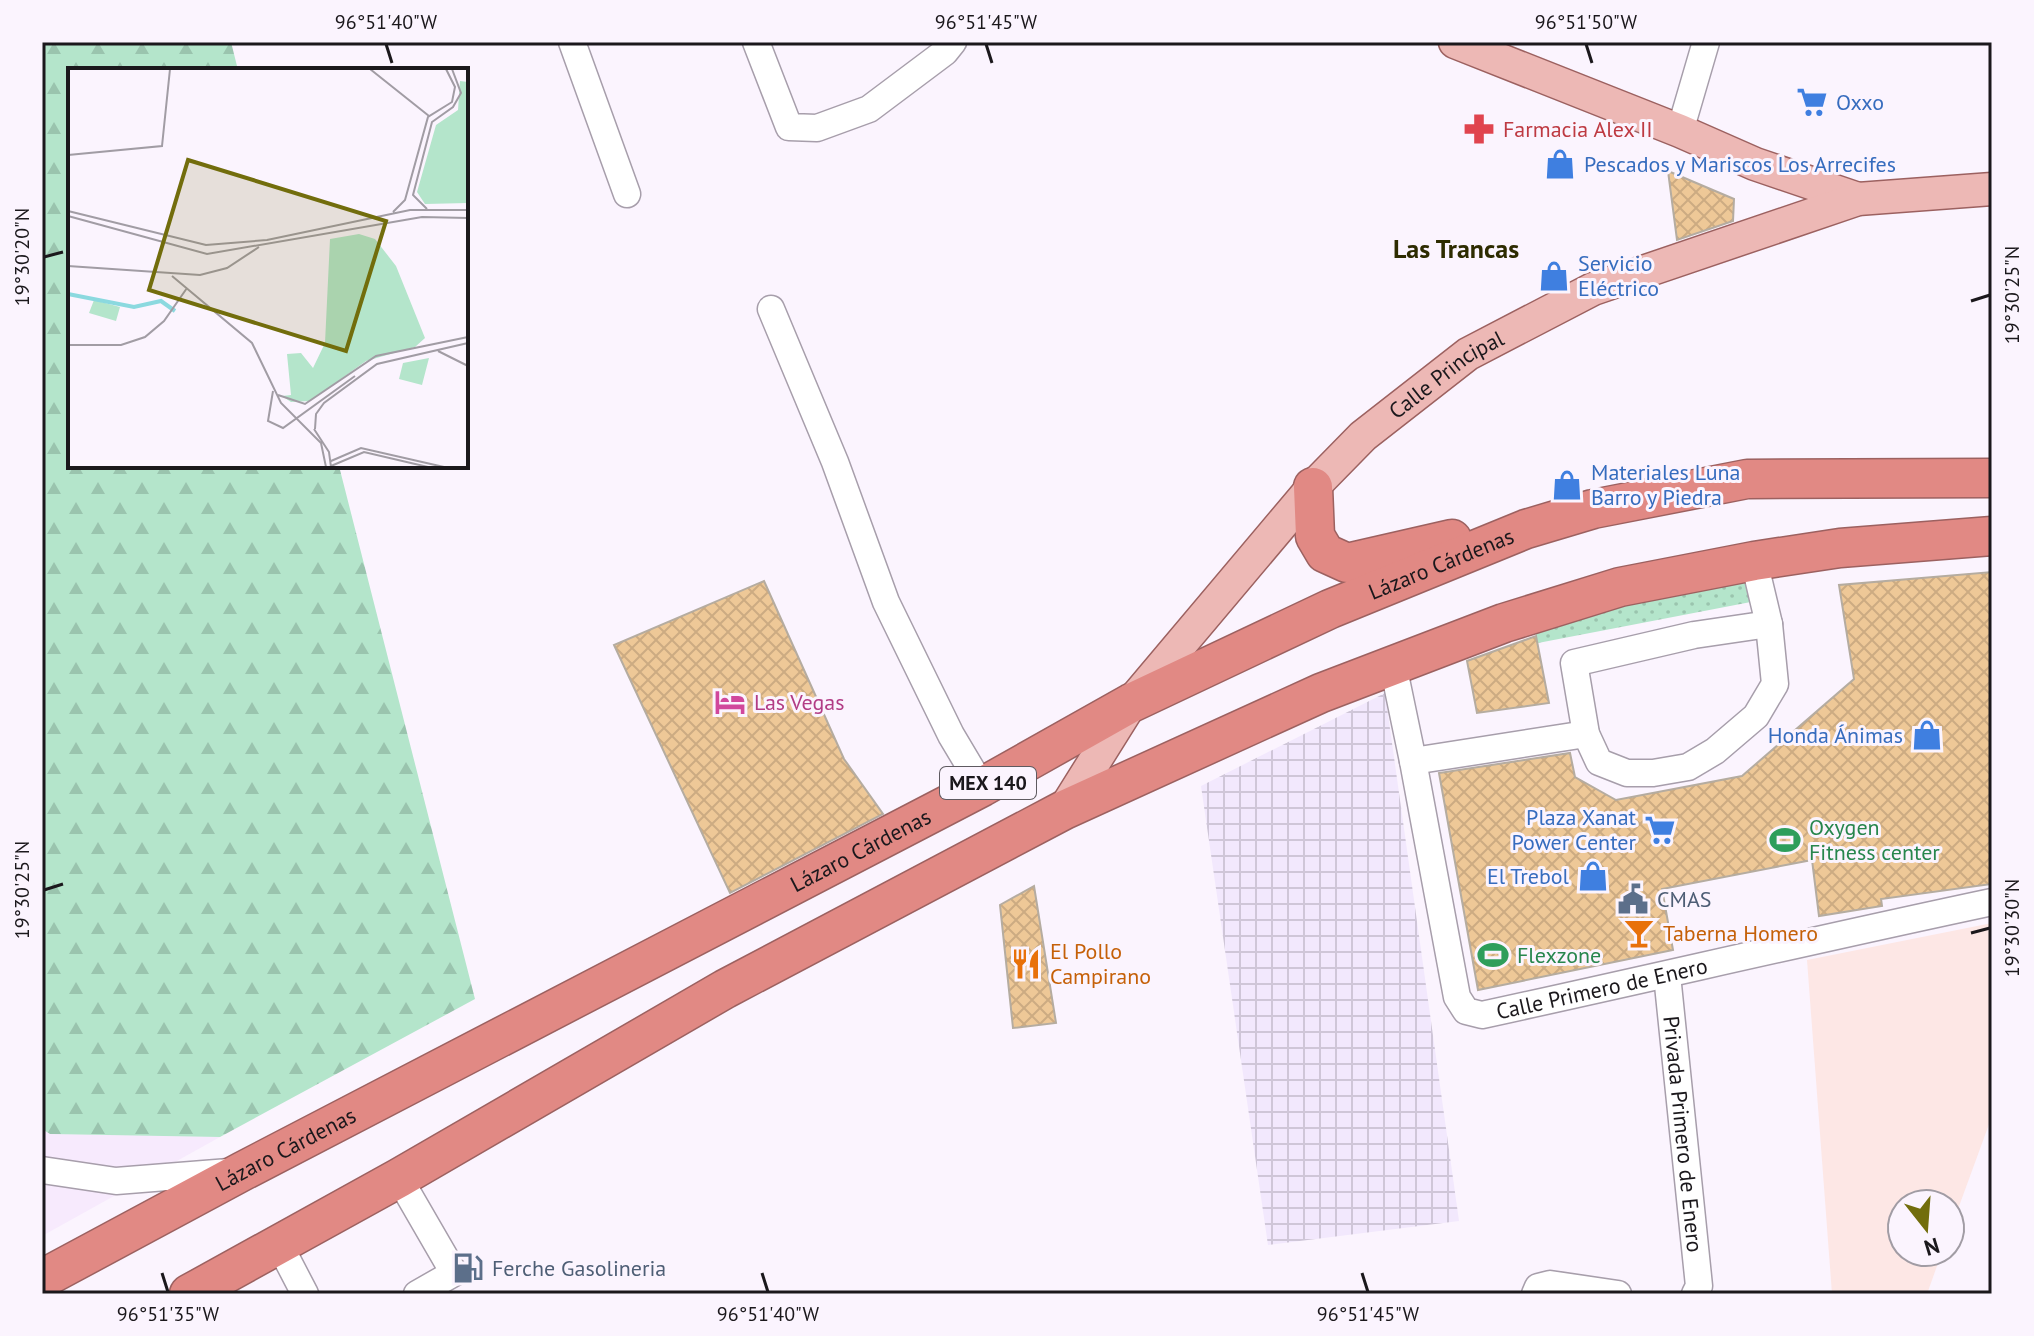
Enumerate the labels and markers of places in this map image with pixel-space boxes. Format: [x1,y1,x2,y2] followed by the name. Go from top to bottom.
[1795,85,1829,119] supermarket icon: Oxxo
[1836,88,1884,116] place label: Oxxo
[1462,112,1496,146] pharmacy icon: Farmacia Alex II
[1503,115,1653,143] place label: Farmacia Alex II
[1543,147,1577,181] shop icon: Pescados y Mariscos Los Arrecifes
[1584,150,1896,178] place label: Pescados y Mariscos Los Arrecifes
[1578,249,1659,302] place label: Servicio Eléctrico
[1537,259,1571,293] shop icon: Servicio Eléctrico
[1591,458,1740,511] place label: Materiales Luna Barro y Piedra
[1550,468,1584,502] shop icon: Materiales Luna Barro y Piedra
[713,685,747,719] hotel icon: Las Vegas
[754,688,844,716] place label: Las Vegas
[1910,718,1944,752] shop icon: Honda Ánimas
[1768,721,1903,749] place label: Honda Ánimas
[1512,803,1637,856] place label: Plaza Xanat Power Center
[1643,813,1677,847] supermarket icon: Plaza Xanat Power Center
[1809,813,1940,866] place label: Oxygen Fitness center
[1768,823,1802,857] sports icon: Oxygen Fitness center
[1576,859,1610,893] shop icon: El Trebol
[1487,862,1570,890] place label: El Trebol
[1616,882,1650,916] public building icon: CMAS
[1657,885,1712,913] place label: CMAS
[1622,916,1656,950] bar icon: Taberna Homero
[1663,919,1818,947] place label: Taberna Homero
[1050,937,1151,990] place label: El Pollo Campirano
[1476,938,1510,972] sports icon: Flexzone
[1517,941,1601,969] place label: Flexzone
[1009,947,1043,981] restaurant icon: El Pollo Campirano
[451,1251,485,1285] fuel station icon: Ferche Gasolineria
[492,1254,666,1282] place label: Ferche Gasolineria

